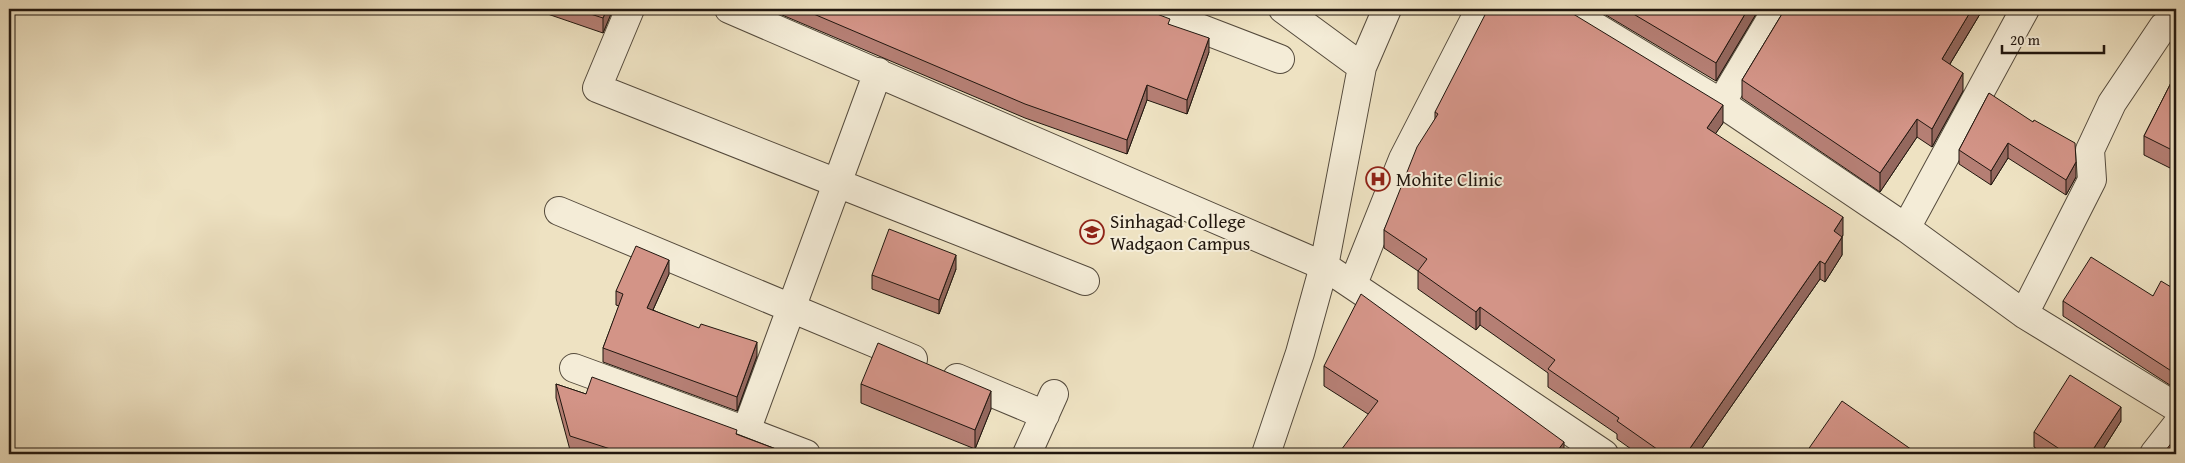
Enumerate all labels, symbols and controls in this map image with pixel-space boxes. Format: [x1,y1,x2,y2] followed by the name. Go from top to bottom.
[2002,22,2105,54] scale bar
[2010,29,2041,50] text: 20 m
[1396,165,1503,193] place label: Mohite Clinic
[1365,166,1391,192] hospital icon: Mohite Clinic
[1110,207,1250,257] place label: Sinhagad College Wadgaon Campus
[1079,219,1105,245] school or university icon: Sinhagad College Wadgaon Campus

